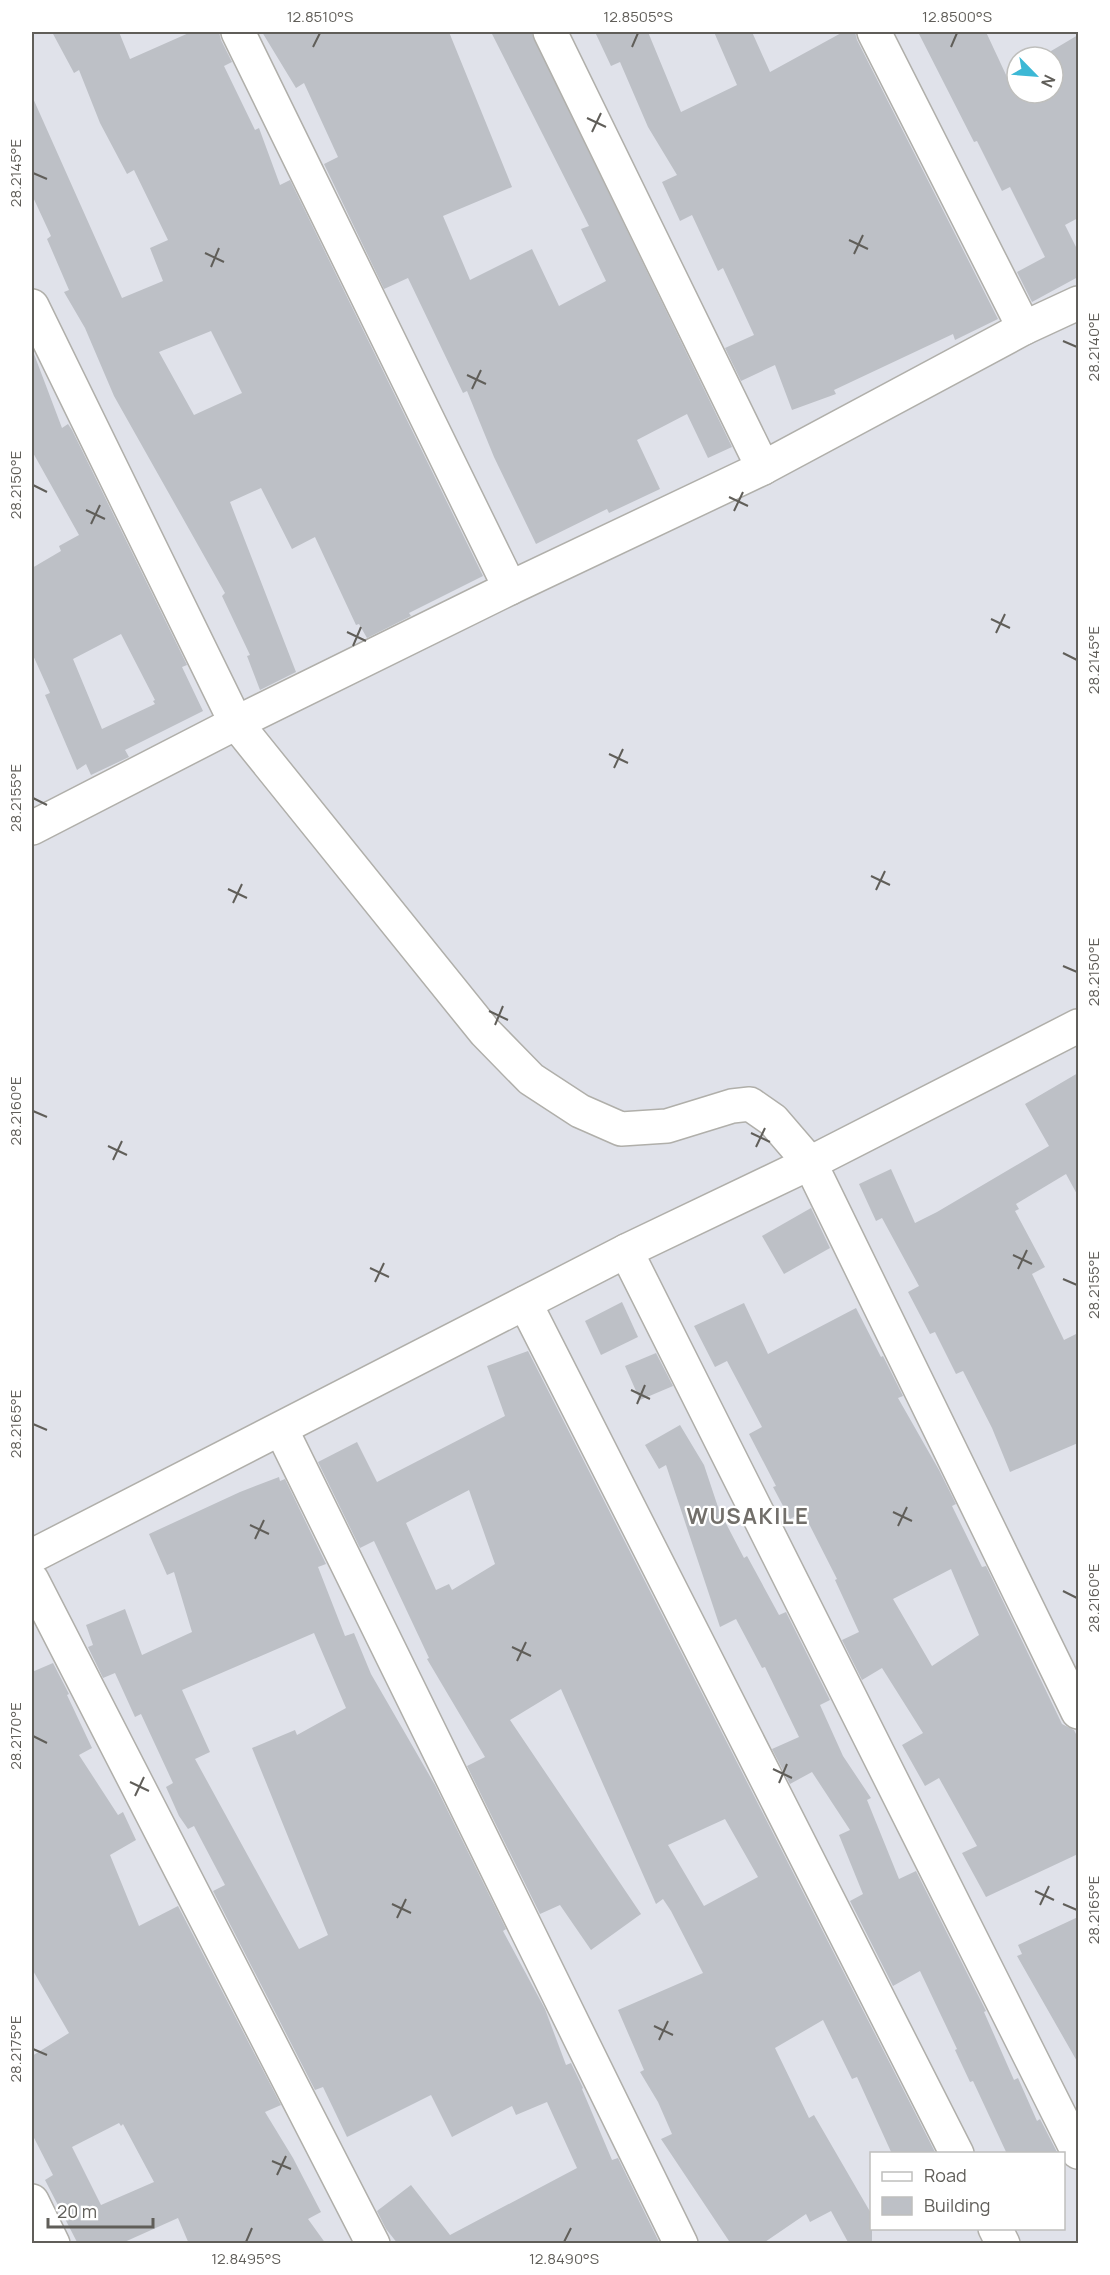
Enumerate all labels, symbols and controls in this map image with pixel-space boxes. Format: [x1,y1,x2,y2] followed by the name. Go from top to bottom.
[287,6,353,27] text: 12.8510°S
[603,6,673,27] text: 12.8505°S
[922,6,992,27] text: 12.8500°S
[1005,45,1065,105] north arrow
[1036,71,1061,91] text: N
[5,139,26,207] text: 28.2145°E
[1083,313,1104,381] text: 28.2140°E
[5,451,26,519] text: 28.2150°E
[1083,626,1104,694] text: 28.2145°E
[5,764,26,832] text: 28.2155°E
[1083,938,1104,1006] text: 28.2150°E
[5,1076,26,1146] text: 28.2160°E
[1083,1251,1104,1319] text: 28.2155°E
[5,1390,26,1458] text: 28.2165°E
[687,1501,809,1531] district label: WUSAKILE
[1083,1563,1104,1633] text: 28.2160°E
[5,1702,26,1770] text: 28.2170°E
[1083,1876,1104,1944] text: 28.2165°E
[5,2016,26,2082] text: 28.2175°E
[870,2152,1065,2230] legend
[924,2163,967,2187] text: Road
[48,2191,153,2229] scale bar
[924,2193,990,2217] text: Building
[57,2199,97,2223] text: 20 m
[211,2248,281,2269] text: 12.8495°S
[529,2248,599,2269] text: 12.8490°S

